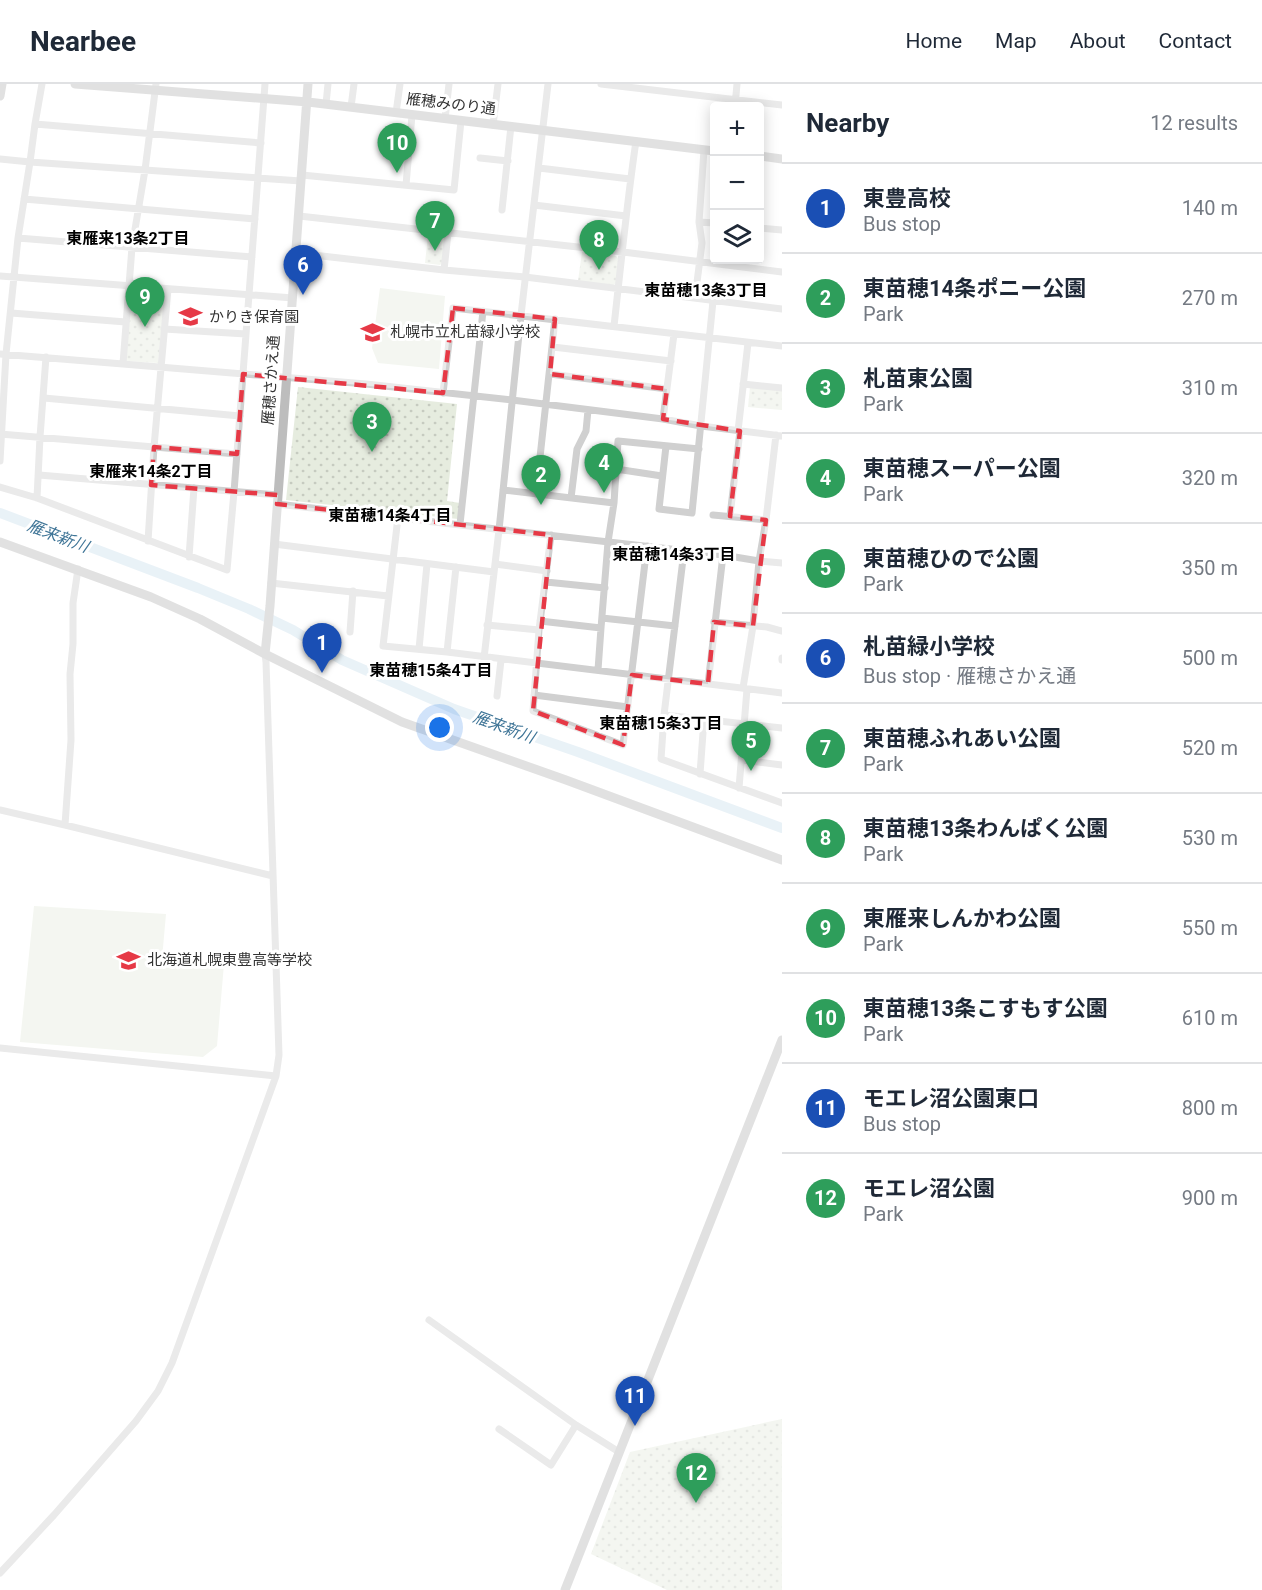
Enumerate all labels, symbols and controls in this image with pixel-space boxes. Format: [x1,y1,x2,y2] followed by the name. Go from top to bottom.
[30,25,136,58] text: Nearbee
[906,29,962,53] text: Home
[995,29,1037,53] text: Map
[1070,29,1126,53] text: About
[1159,29,1232,53] text: Contact
[405,90,497,118] street label: 雁穂みのり通
[710,102,764,264] map controls
[710,102,764,156] button: +
[806,108,889,138] text: Nearby
[1150,111,1238,135] text: 12 results
[378,124,416,173] pin: 10
[710,156,764,210] button: −
[863,186,951,211] text: 東豊高校
[820,196,831,220] text: 1
[1182,196,1238,220] text: 140 m
[416,202,454,251] pin: 7
[710,210,764,264] button: layers
[863,212,941,236] text: Bus stop
[580,220,618,270] pin: 8
[66,229,190,248] district label: 東雁来13条2丁目
[284,246,322,295] pin: 6
[863,276,1086,301] text: 東苗穂14条ポニー公園
[126,278,164,327] pin: 9
[644,281,768,300] district label: 東苗穂13条3丁目
[820,286,831,310] text: 2
[1182,286,1238,310] text: 270 m
[863,302,903,326] text: Park
[178,304,204,330] school or university icon: かりき保育園
[209,308,299,326] place label: かりき保育園
[359,319,385,345] school or university icon: 札幌市立札苗緑小学校
[390,323,540,341] place label: 札幌市立札苗緑小学校
[259,334,283,426] street label: 雁穂さかえ通
[863,366,973,391] text: 札苗東公園
[820,376,831,400] text: 3
[1182,376,1238,400] text: 310 m
[863,392,903,416] text: Park
[352,402,392,452] pin: 3
[584,444,624,493] pin: 4
[522,456,560,505] pin: 2
[863,456,1061,481] text: 東苗穂スーパー公園
[89,462,213,481] district label: 東雁来14条2丁目
[820,466,831,490] text: 4
[1182,466,1238,490] text: 320 m
[863,482,903,506] text: Park
[328,506,452,525] district label: 東苗穂14条4丁目
[25,516,93,557] water label: 雁来新川
[612,545,736,564] district label: 東苗穂14条3丁目
[863,546,1039,571] text: 東苗穂ひので公園
[820,556,831,580] text: 5
[1182,556,1238,580] text: 350 m
[863,572,903,596] text: Park
[302,624,342,673] pin: 1
[863,634,995,659] text: 札苗緑小学校
[820,646,831,670] text: 6
[1182,646,1238,670] text: 500 m
[369,661,493,680] district label: 東苗穂15条4丁目
[863,664,1076,688] text: Bus stop · 雁穂さかえ通
[471,707,539,748] water label: 雁来新川
[425,713,454,742] your location
[599,714,723,733] district label: 東苗穂15条3丁目
[732,722,771,771] pin: 5
[863,726,1061,751] text: 東苗穂ふれあい公園
[820,736,831,760] text: 7
[1182,736,1238,760] text: 520 m
[863,752,903,776] text: Park
[863,816,1108,841] text: 東苗穂13条わんぱく公園
[820,826,831,850] text: 8
[1182,826,1238,850] text: 530 m
[863,842,903,866] text: Park
[863,906,1061,931] text: 東雁来しんかわ公園
[820,916,831,940] text: 9
[1182,916,1238,940] text: 550 m
[863,932,903,956] text: Park
[116,947,142,973] school or university icon: 北海道札幌東豊高等学校
[147,951,312,969] place label: 北海道札幌東豊高等学校
[863,996,1108,1021] text: 東苗穂13条こすもす公園
[814,1006,837,1030] text: 10
[1182,1006,1238,1030] text: 610 m
[863,1022,903,1046] text: Park
[863,1086,1039,1111] text: モエレ沼公園東口
[814,1096,837,1120] text: 11
[1182,1096,1238,1120] text: 800 m
[863,1112,941,1136] text: Bus stop
[863,1176,995,1201] text: モエレ沼公園
[814,1186,837,1210] text: 12
[1182,1186,1238,1210] text: 900 m
[863,1202,903,1226] text: Park
[616,1376,654,1426] pin: 11
[676,1454,716,1503] pin: 12

